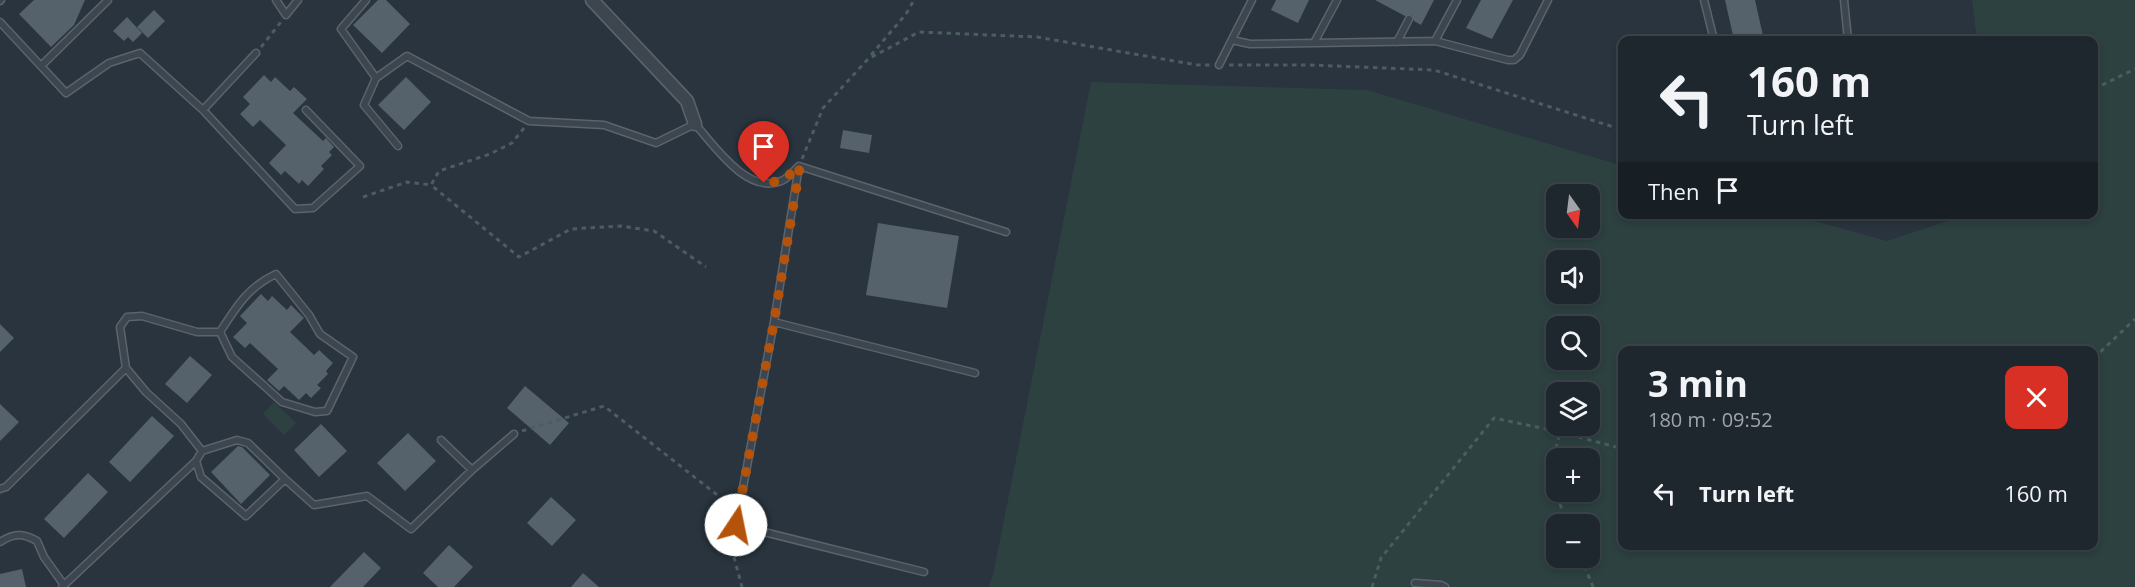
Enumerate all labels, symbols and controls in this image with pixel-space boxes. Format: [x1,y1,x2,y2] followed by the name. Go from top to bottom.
[1747,52,1871,109] text: 160 m
[1648,60,1726,138] icon: left
[1747,106,1854,143] text: Turn left
[738,121,789,183] pin
[747,130,780,163] icon: arrive
[1711,174,1744,207] icon: arrive
[1648,176,1699,206] text: Then
[1546,184,1600,238] north arrow
[1546,184,1600,568] map controls
[1546,250,1600,304] button: sound
[1546,316,1600,370] button: search
[1648,359,1748,408] text: 3 min
[2005,366,2068,429] button: close
[1546,382,1600,436] button: layers
[1648,406,1773,433] text: 180 m · 09:52
[1546,448,1600,502] button: +
[1648,477,1681,510] icon: left
[1699,478,1794,508] text: Turn left
[2004,478,2068,508] text: 160 m
[704,493,768,557] position arrow
[1546,514,1600,568] button: −

